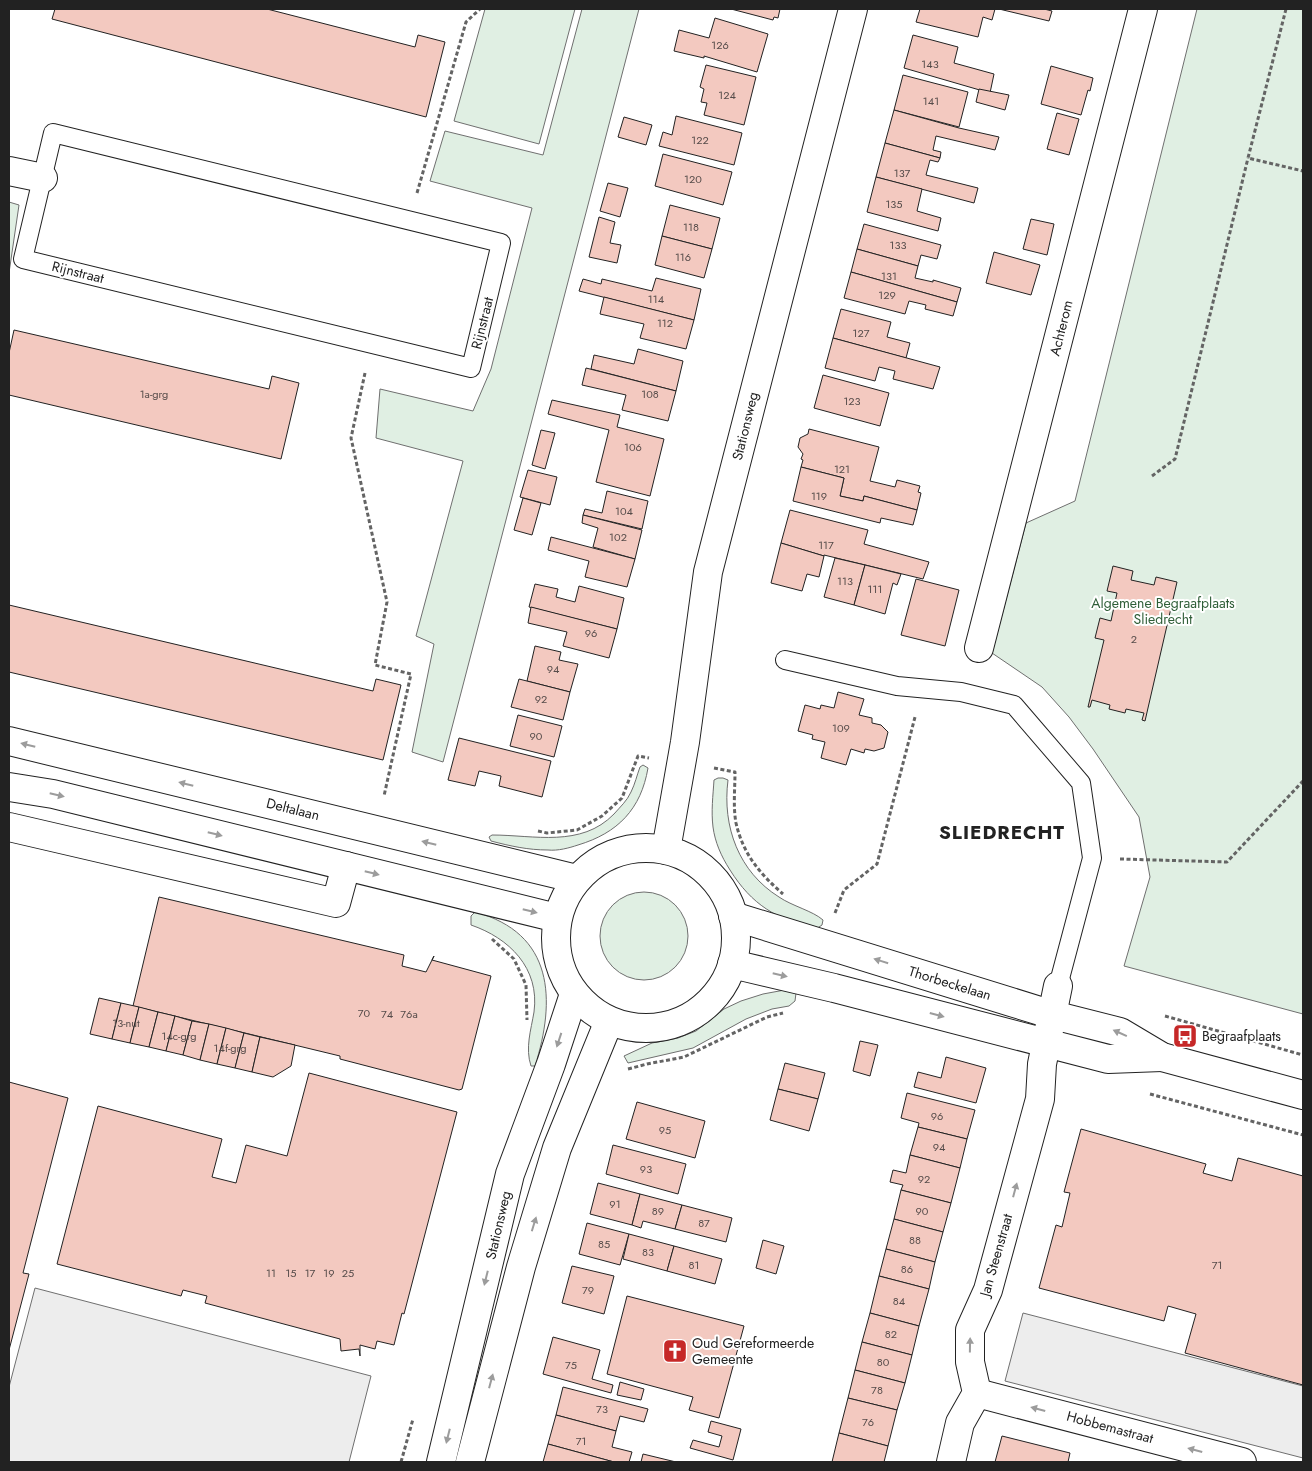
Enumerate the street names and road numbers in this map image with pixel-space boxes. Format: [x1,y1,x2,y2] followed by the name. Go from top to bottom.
[50,256,107,288] street label: Rijnstraat
[466,294,498,351] street label: Rijnstraat
[1044,298,1078,358] street label: Achterom
[727,390,763,462] street label: Stationsweg
[264,793,322,825] street label: Deltalaan
[906,961,994,1005] street label: Thorbeckelaan
[480,1189,516,1261] street label: Stationsweg
[974,1211,1018,1301] street label: Jan Steenstraat
[1064,1406,1156,1448] street label: Hobbemastraat

